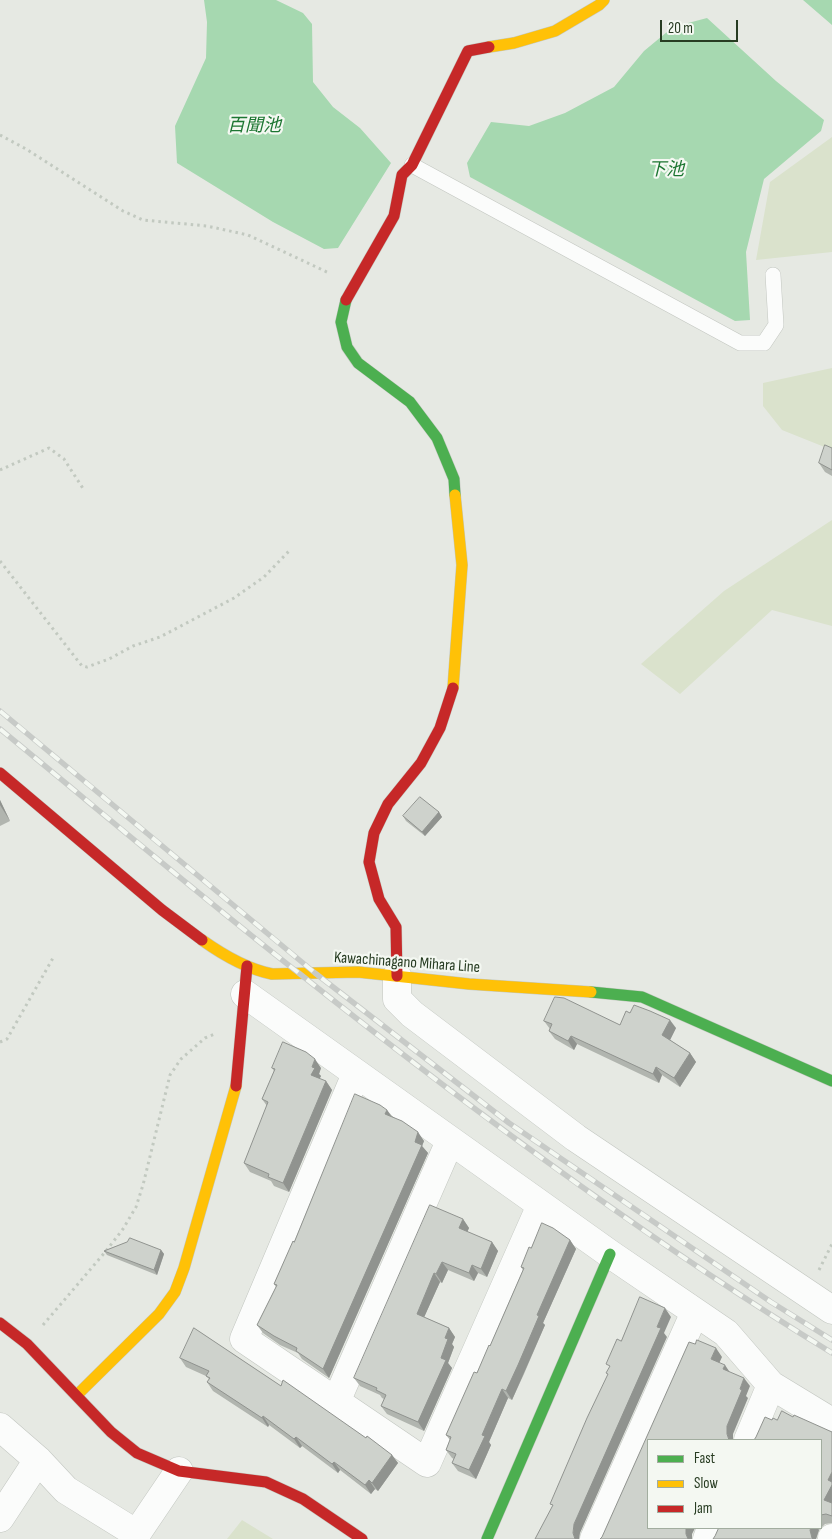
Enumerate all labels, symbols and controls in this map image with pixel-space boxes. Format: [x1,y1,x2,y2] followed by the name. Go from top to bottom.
[662,10,740,42] scale bar
[668,19,693,38] text: 20 m
[227,115,281,137] water label: 百聞池
[648,159,684,181] water label: 下池
[333,948,481,978] street label: Kawachinagano Mihara Line
[647,1439,822,1529] legend
[694,1449,715,1468] text: Fast
[694,1474,718,1493] text: Slow
[694,1499,712,1518] text: Jam

